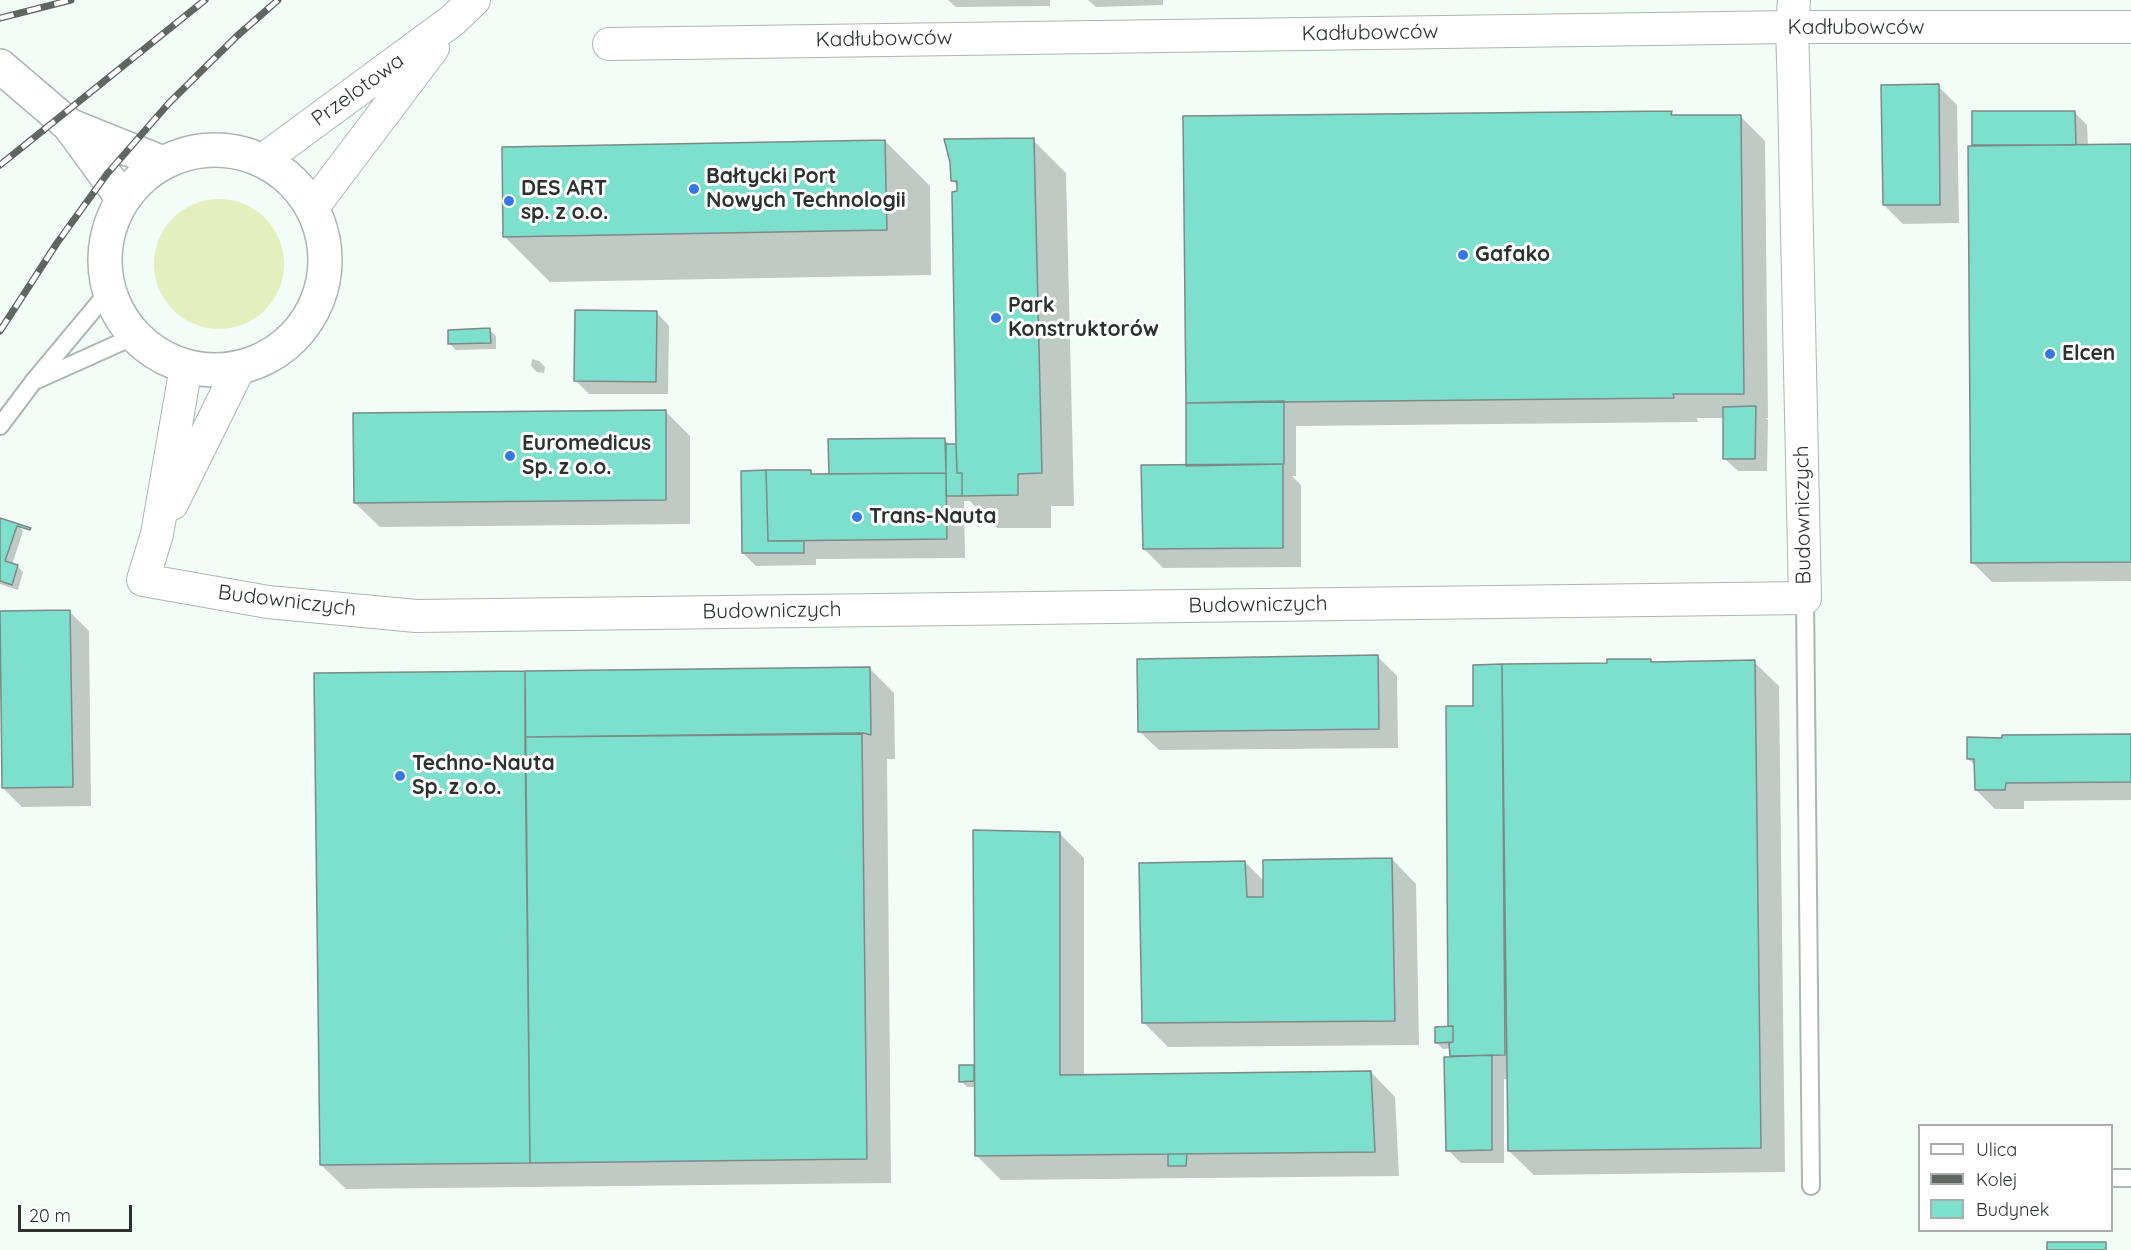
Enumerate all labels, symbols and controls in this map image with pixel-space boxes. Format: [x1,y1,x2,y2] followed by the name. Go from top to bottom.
[1788,15,1924,41] street label: Kadłubowców
[1301,19,1439,47] street label: Kadłubowców
[815,25,953,53] street label: Kadłubowców
[307,48,409,132] street label: Przelotowa
[706,164,906,214] place label: Bałtycki Port Nowych Technologii
[521,176,608,226] place label: DES ART sp. z o.o.
[687,182,701,196] marker: Bałtycki Port Nowych Technologii
[502,194,516,208] marker: DES ART sp. z o.o.
[1475,242,1550,268] place label: Gafako
[1456,248,1470,262] marker: Gafako
[1008,293,1159,343] place label: Park Konstruktorów
[989,311,1003,325] marker: Park Konstruktorów
[2062,341,2115,367] place label: Elcen
[2043,347,2057,361] marker: Elcen
[522,431,651,481] place label: Euromedicus Sp. z o.o.
[1789,445,1817,585] street label: Budowniczych
[503,449,517,463] marker: Euromedicus Sp. z o.o.
[869,504,996,530] place label: Trans-Nauta
[850,510,864,524] marker: Trans-Nauta
[216,580,358,622] street label: Budowniczych
[1188,591,1328,619] street label: Budowniczych
[702,597,842,625] street label: Budowniczych
[412,751,555,801] place label: Techno-Nauta Sp. z o.o.
[393,769,407,783] marker: Techno-Nauta Sp. z o.o.
[1918,1124,2113,1232] legend
[1976,1138,2017,1161] text: Ulica
[1976,1168,2018,1191] text: Kolej
[21,1193,135,1231] scale bar
[1976,1198,2049,1221] text: Budynek
[29,1204,71,1227] text: 20 m

